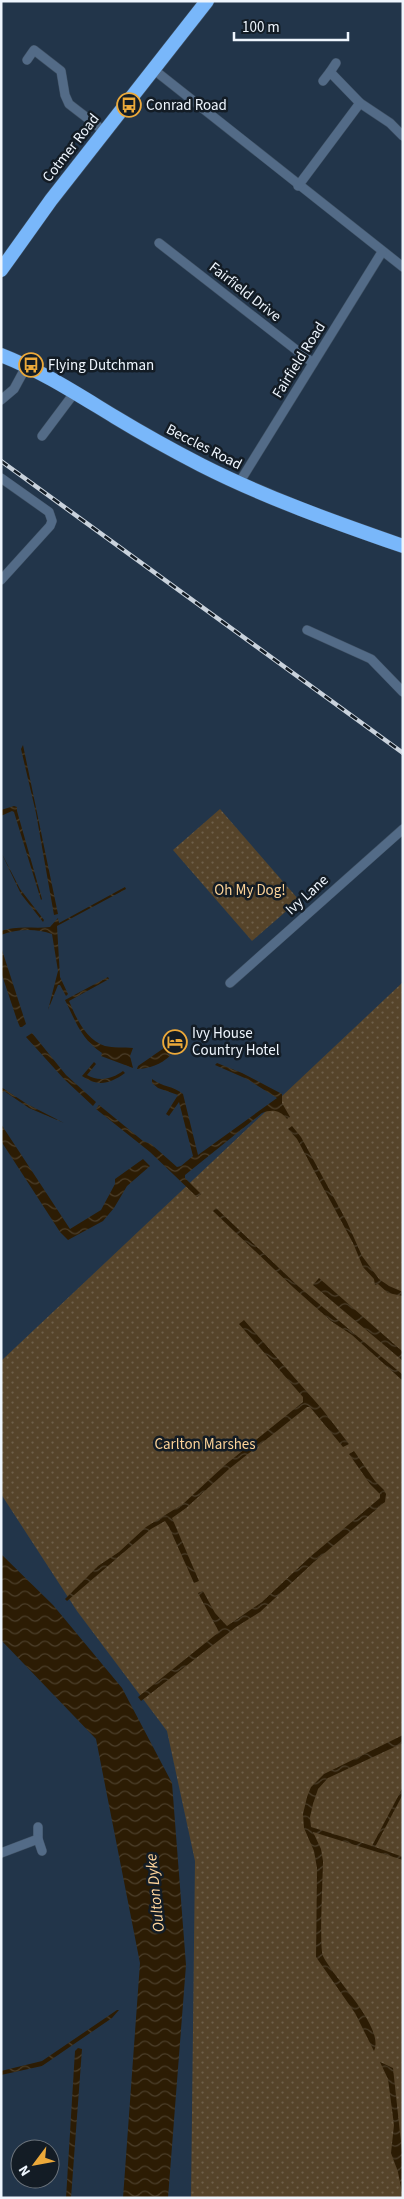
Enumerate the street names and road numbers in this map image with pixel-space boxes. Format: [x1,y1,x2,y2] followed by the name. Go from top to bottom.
[38,109,104,187] street label: Cotmer Road
[204,257,286,327] street label: Fairfield Drive
[267,318,331,402] street label: Fairfield Road
[163,419,245,475] street label: Beccles Road
[281,870,333,920] street label: Ivy Lane

